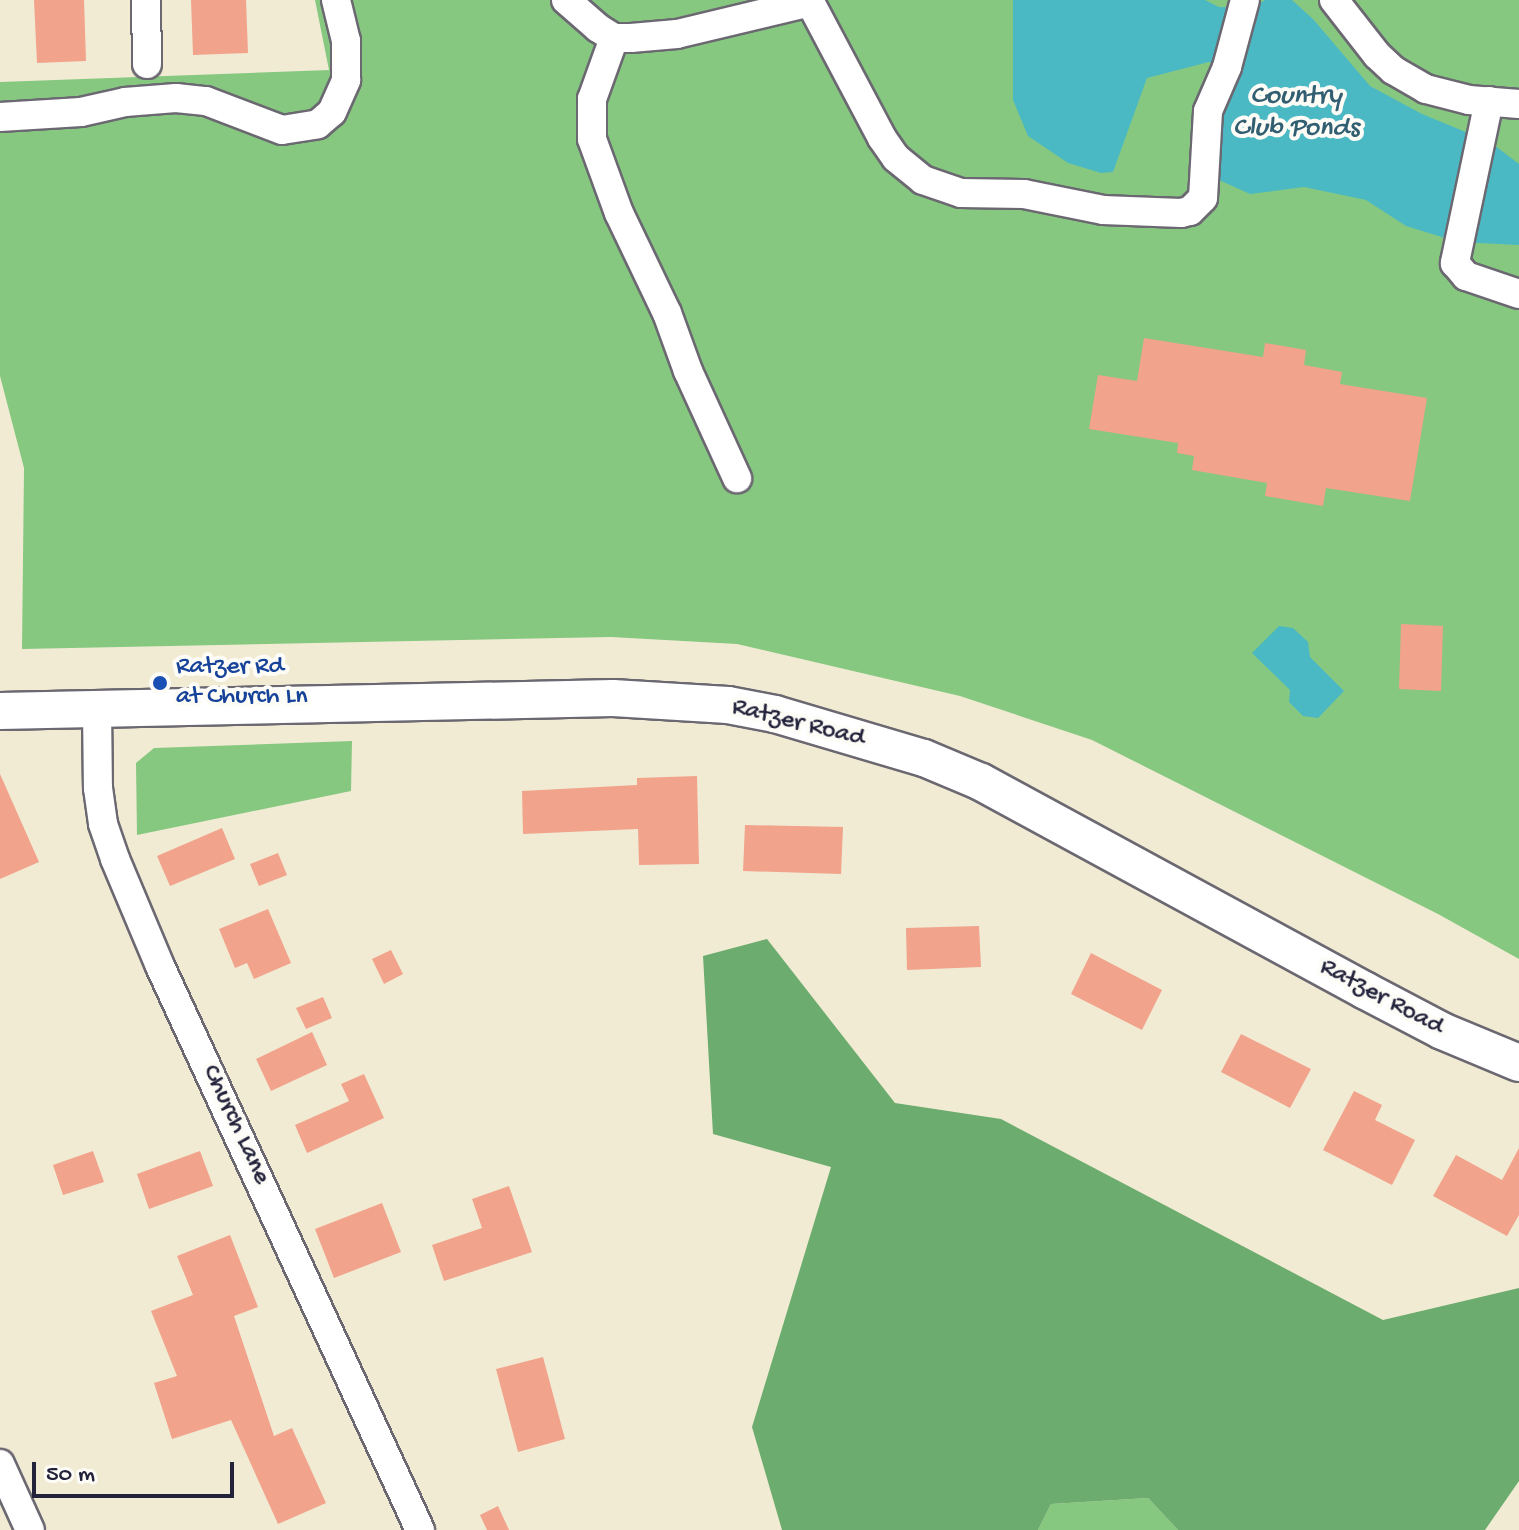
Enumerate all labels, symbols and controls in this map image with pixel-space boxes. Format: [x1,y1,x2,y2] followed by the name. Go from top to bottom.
[1233,80,1359,146] water label: Country Club Ponds
[176,652,307,714] place label: Ratzer Rd at Church Ln
[151,674,169,692] marker: Ratzer Rd at Church Ln
[728,692,868,756] street label: Ratzer Road
[1314,952,1448,1044] street label: Ratzer Road
[194,1060,276,1190] street label: Church Lane
[36,1446,238,1496] scale bar
[46,1461,95,1490] text: 50 m

